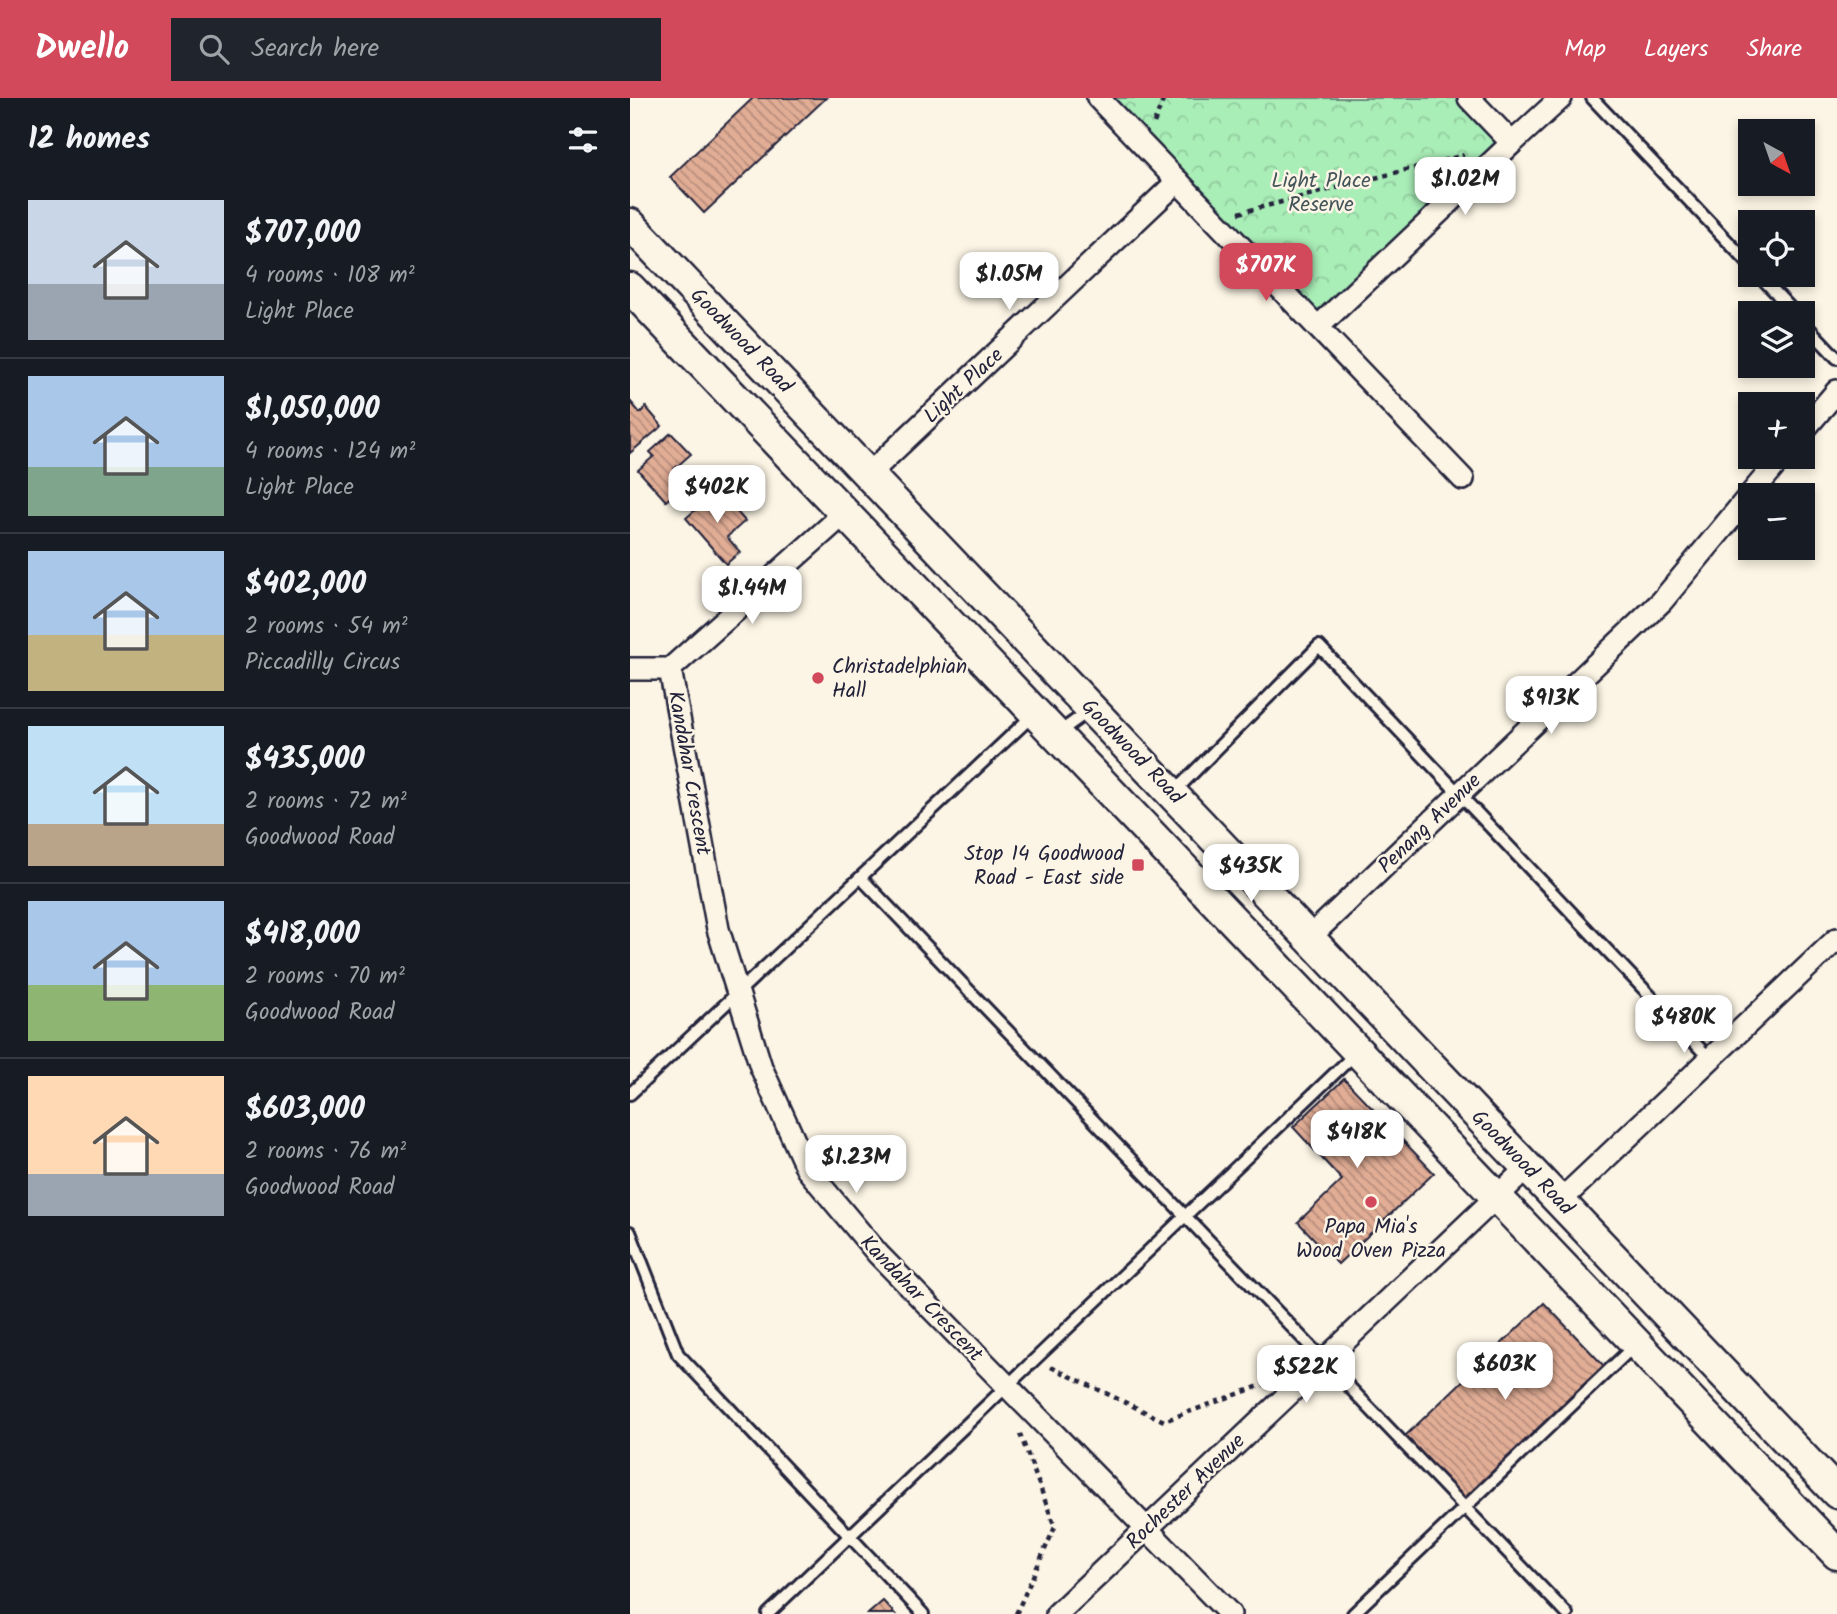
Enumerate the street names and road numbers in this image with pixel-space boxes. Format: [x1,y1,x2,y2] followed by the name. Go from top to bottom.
[682,280,801,402] street label: Goodwood Road
[916,340,1012,432] street label: Light Place
[658,689,719,859] street label: Kandahar Crescent
[1073,691,1192,813] street label: Goodwood Road
[1371,766,1490,882] street label: Penang Avenue
[1463,1102,1582,1224] street label: Goodwood Road
[851,1228,991,1371] street label: Kandahar Crescent
[1119,1426,1254,1558] street label: Rochester Avenue

